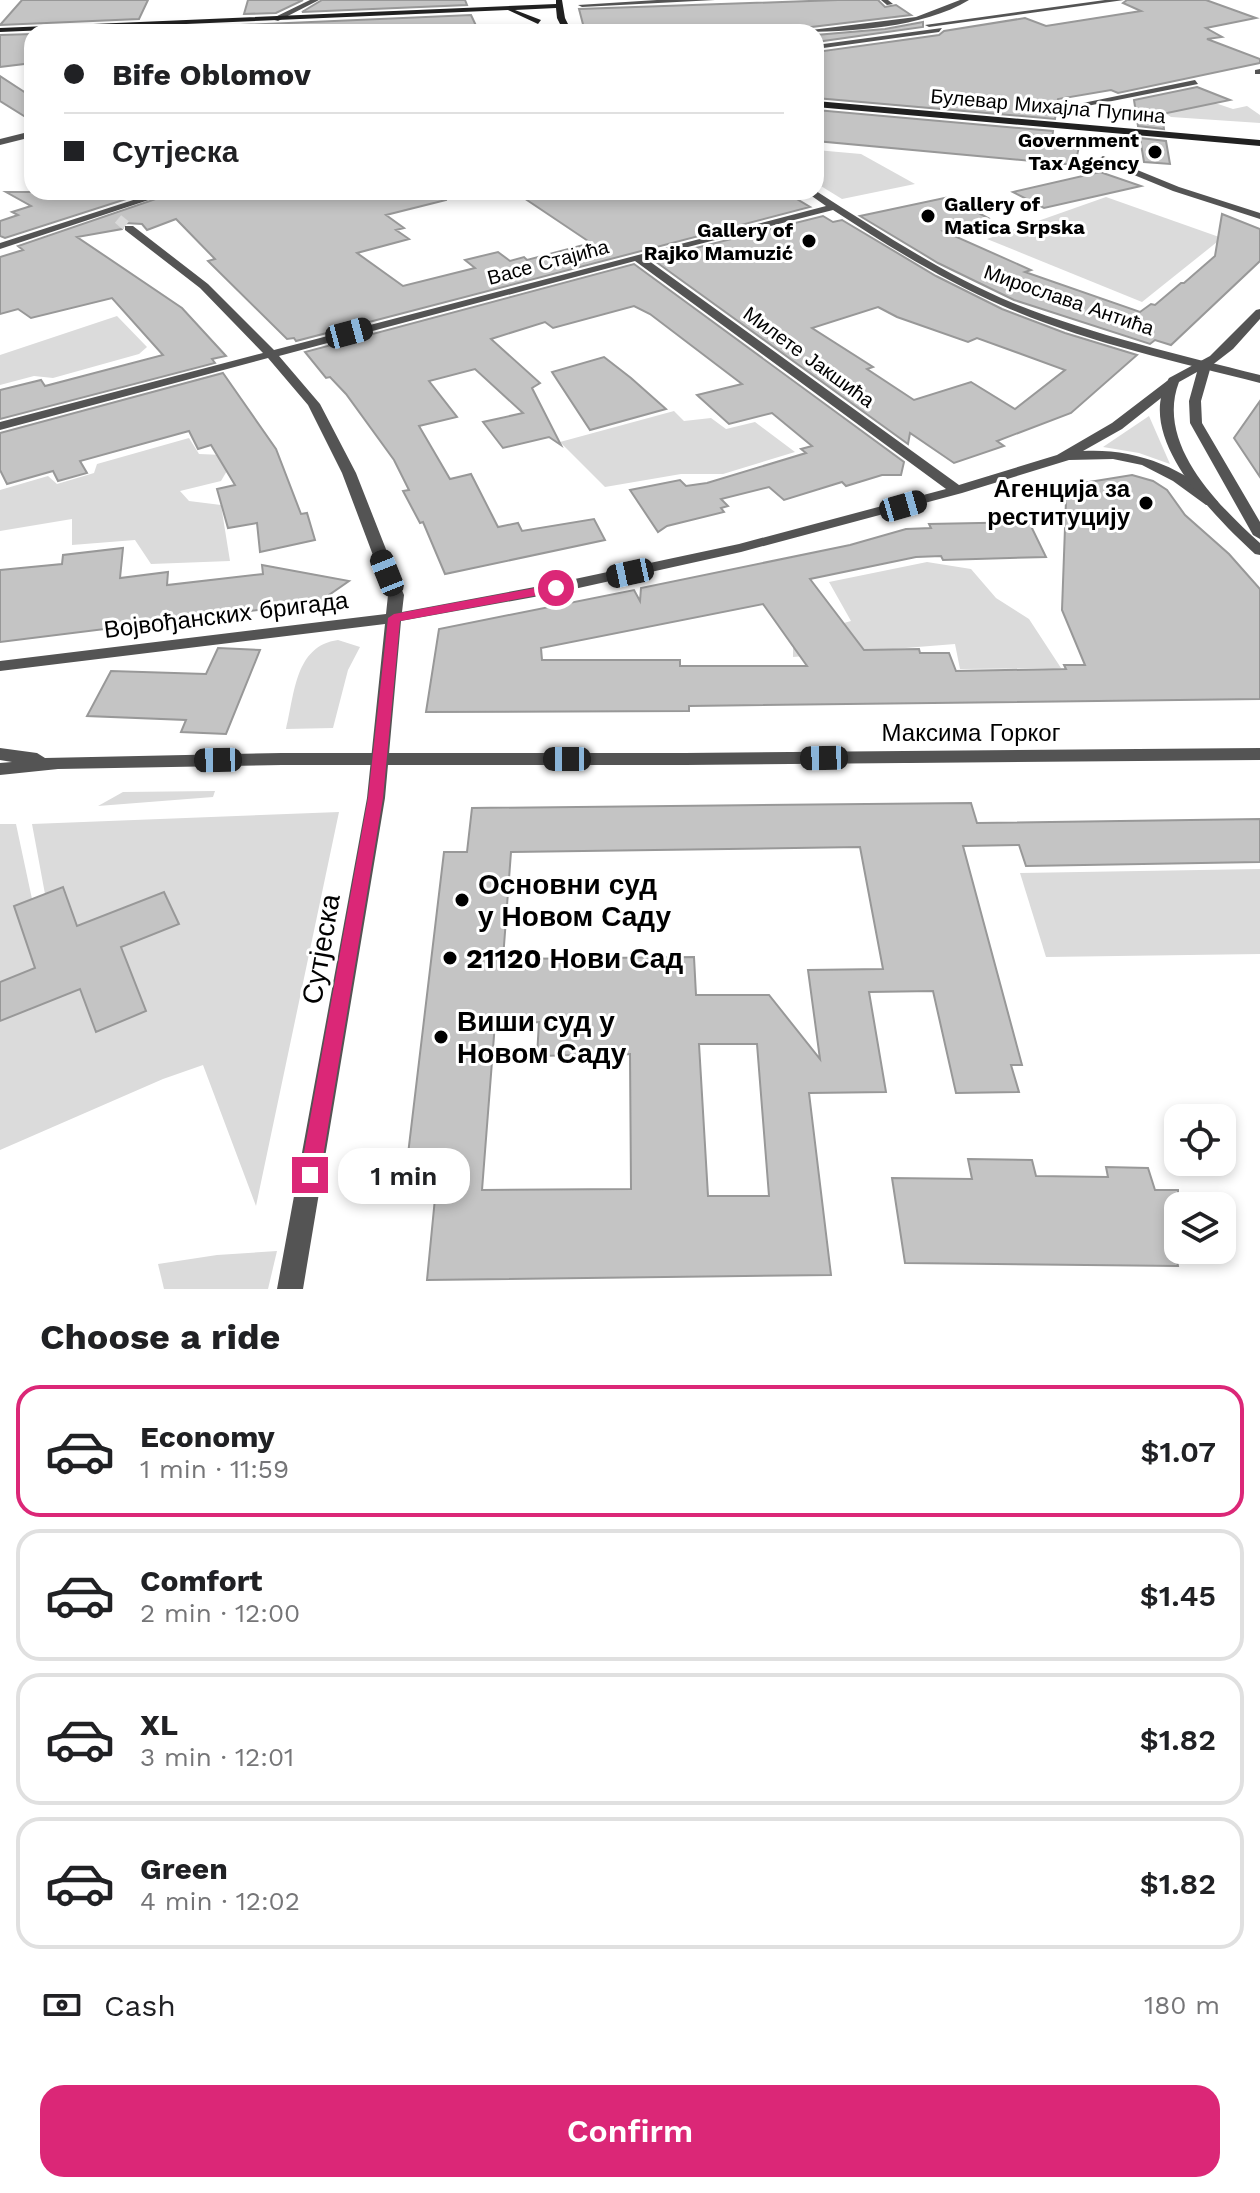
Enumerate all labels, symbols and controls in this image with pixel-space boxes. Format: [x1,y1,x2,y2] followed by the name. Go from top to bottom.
[112,57,311,92] text: Bife Oblomov
[929,84,1167,128] street label: Булевар Михајла Пупина
[1018,128,1140,175] place label: Government Tax Agency
[112,134,238,169] text: Сутјеска
[1146,143,1164,161] marker: Government Tax Agency
[944,192,1085,239] place label: Gallery of Matica Srpska
[919,207,937,225] marker: Gallery of Matica Srpska
[644,218,794,265] place label: Gallery of Rajko Mamuzić
[800,232,818,250] marker: Gallery of Rajko Mamuzić
[485,234,612,290] street label: Васе Стајића
[981,260,1158,341] street label: Мирослава Антића
[739,301,880,413] street label: Милете Јакшића
[323,315,375,351] car
[987,475,1131,531] place label: Агенција за реституцију
[877,488,929,524] car
[1137,494,1155,512] marker: Агенција за реституцију
[367,546,407,600] car
[604,556,656,590] car
[538,570,574,606] route start
[102,586,350,644] street label: Војвођанских бригада
[882,719,1061,747] street label: Максима Горког
[800,746,848,770] car
[543,747,591,771] car
[194,748,242,772] car
[478,868,671,933] place label: Основни суд у Новом Саду
[295,891,347,1007] street label: Сутјеска
[453,891,471,909] marker: Основни суд у Новом Саду
[466,942,683,975] place label: 21120 Нови Сад
[441,949,459,967] marker: 21120 Нови Сад
[457,1005,627,1070] place label: Виши суд у Новом Саду
[432,1028,450,1046] marker: Виши суд у Новом Саду
[1164,1104,1236,1264] map controls
[1164,1104,1236,1176] button: locate
[338,1147,470,1203] callout: 1 min
[292,1157,328,1193] route end
[371,1161,437,1191] text: 1 min
[1164,1192,1236,1264] button: layers
[40,1316,280,1358] text: Choose a ride
[44,1415,116,1487] icon: car
[140,1419,275,1454] text: Economy
[1140,1434,1216,1469] text: $1.07
[140,1454,289,1484] text: 1 min · 11:59
[44,1559,116,1631] icon: car
[140,1563,262,1598] text: Comfort
[1140,1578,1216,1613] text: $1.45
[140,1598,300,1628] text: 2 min · 12:00
[44,1703,116,1775] icon: car
[140,1707,178,1742] text: XL
[1140,1722,1216,1757] text: $1.82
[140,1742,294,1772] text: 3 min · 12:01
[44,1847,116,1919] icon: car
[140,1851,228,1886] text: Green
[1140,1866,1216,1901] text: $1.82
[140,1886,300,1916] text: 4 min · 12:02
[40,1983,84,2027] icon: cash
[104,1988,176,2023] text: Cash
[1144,1990,1220,2020] text: 180 m
[40,2085,1220,2177] button: Confirm

